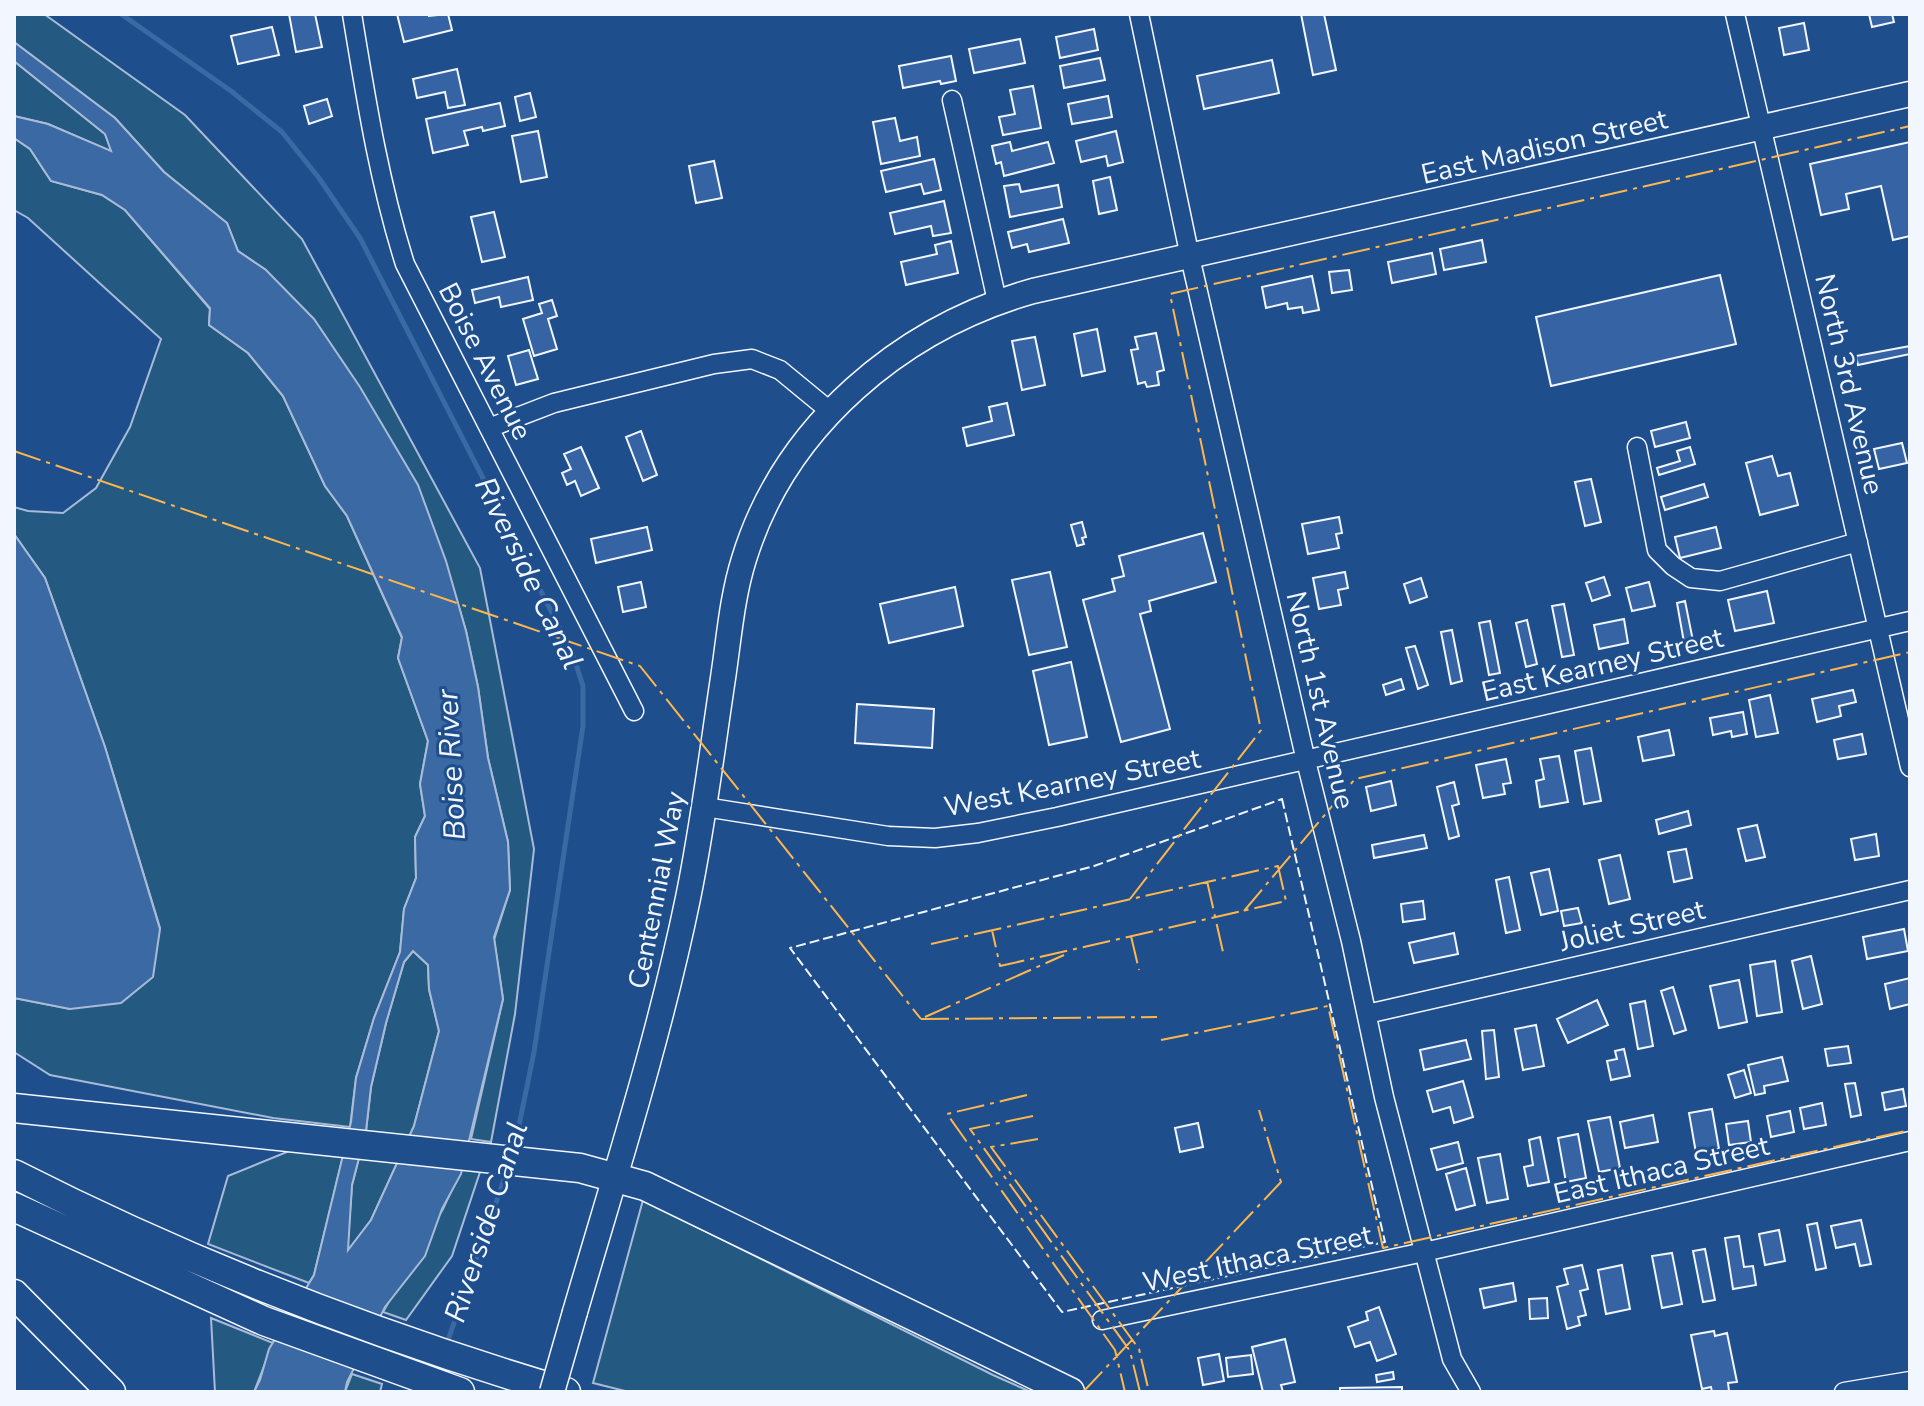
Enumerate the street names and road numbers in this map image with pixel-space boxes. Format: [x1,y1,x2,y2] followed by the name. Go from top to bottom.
[1417,100,1671,194] street label: East Madison Street
[1805,270,1893,498] street label: North 3rd Avenue
[429,276,541,447] street label: Boise Avenue
[1277,588,1364,813] street label: North 1st Avenue
[1478,619,1727,711] street label: East Kearney Street
[941,739,1204,826] street label: West Kearney Street
[619,788,695,992] street label: Centennial Way
[1555,891,1709,961] street label: Joliet Street
[1550,1127,1773,1213] street label: East Ithaca Street
[1139,1216,1375,1302] street label: West Ithaca Street

